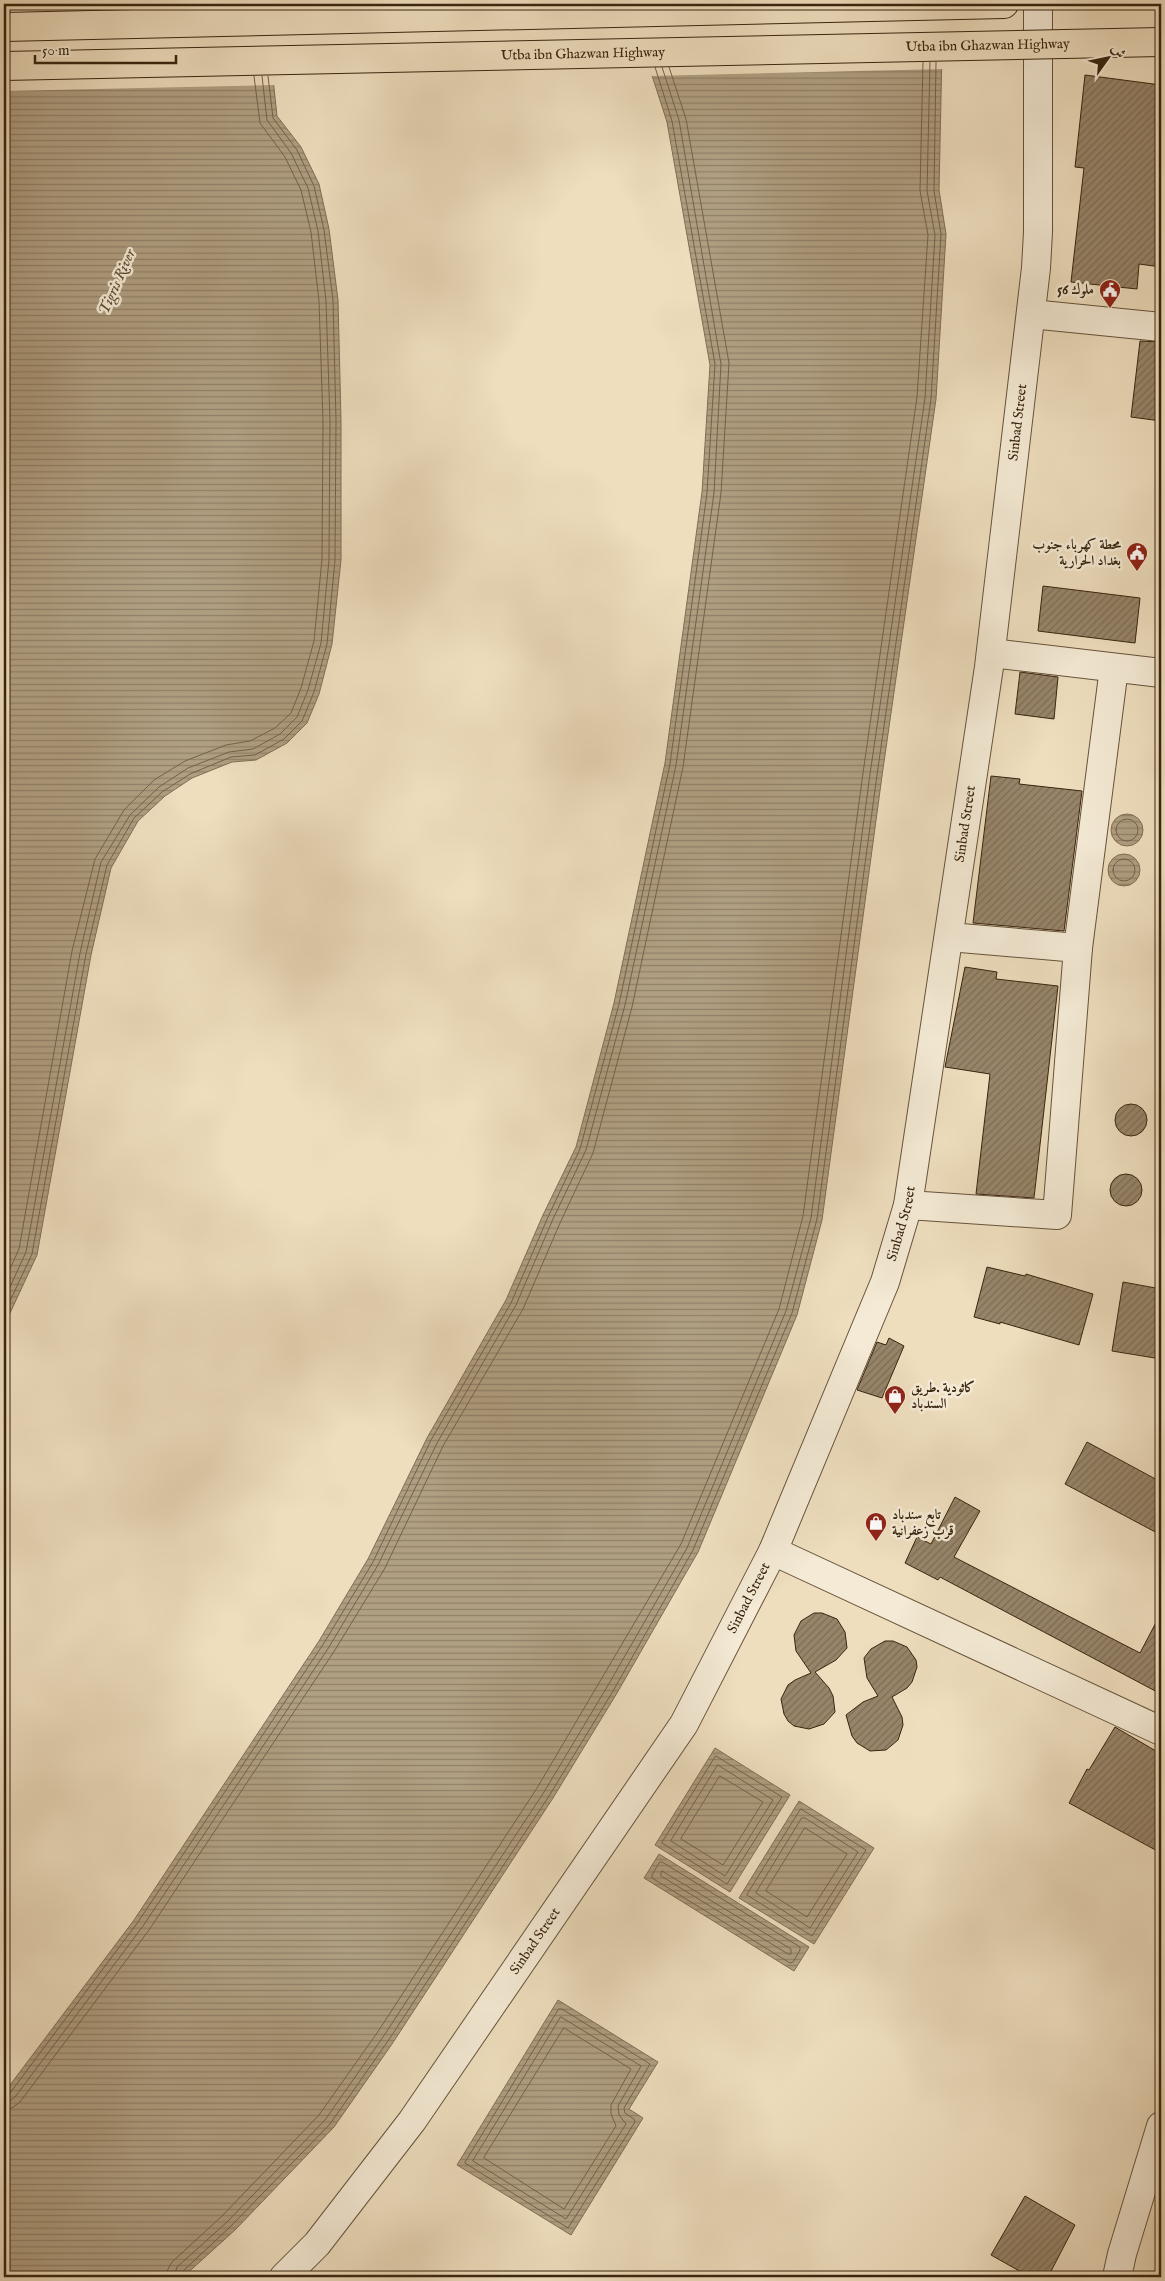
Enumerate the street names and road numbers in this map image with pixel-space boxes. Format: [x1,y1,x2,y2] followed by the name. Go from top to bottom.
[906,35,1070,56] street label: Utba ibn Ghazwan Highway
[501,43,665,65] street label: Utba ibn Ghazwan Highway
[1004,383,1031,462] street label: Sinbad Street
[951,784,980,863] street label: Sinbad Street
[883,1185,920,1263] street label: Sinbad Street
[723,1559,775,1636] street label: Sinbad Street
[506,1904,565,1978] street label: Sinbad Street

